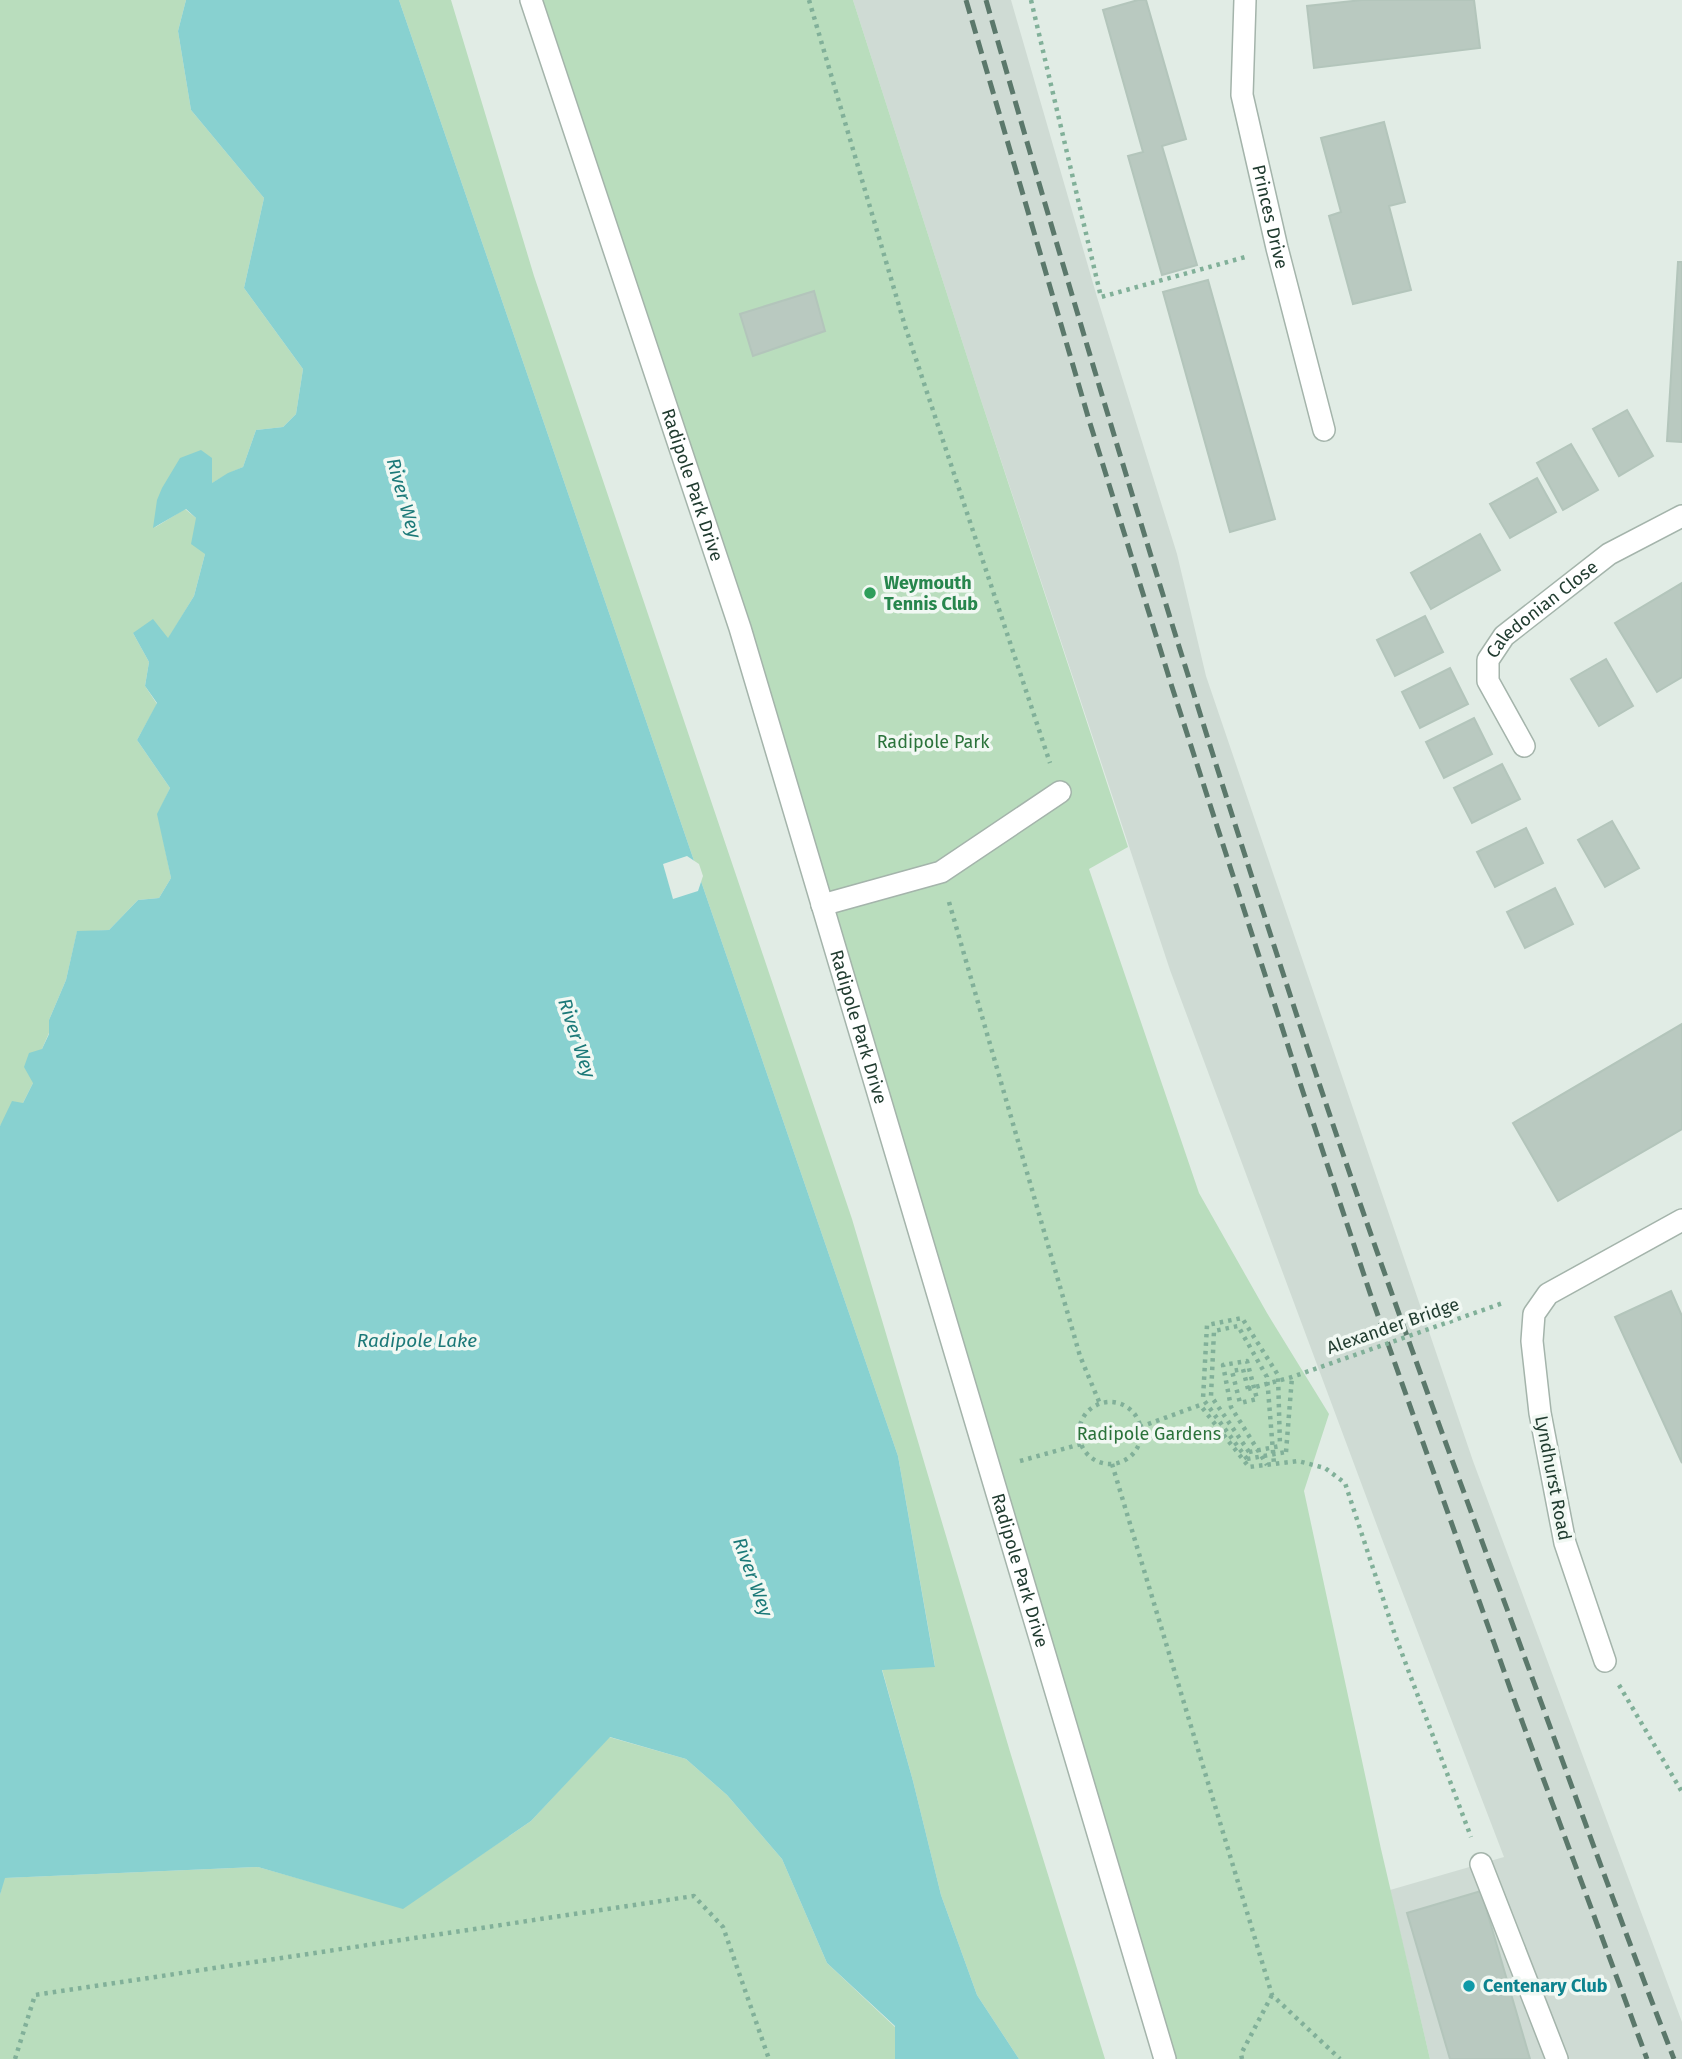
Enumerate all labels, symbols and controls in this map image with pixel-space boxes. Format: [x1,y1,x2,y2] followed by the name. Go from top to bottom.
[1247,163,1293,271] street label: Princes Drive
[657,406,728,564] street label: Radipole Park Drive
[382,455,427,541] water label: River Wey
[1481,556,1602,662] street label: Caledonian Close
[884,572,978,615] place label: Weymouth Tennis Club
[862,585,878,601] marker: Weymouth Tennis Club
[877,731,990,753] park label: Radipole Park
[825,947,892,1107] street label: Radipole Park Drive
[553,995,601,1081] water label: River Wey
[1324,1293,1462,1359] street label: Alexander Bridge
[357,1329,477,1352] water label: Radipole Lake
[1530,1414,1576,1542] street label: Lyndhurst Road
[1077,1423,1221,1445] park label: Radipole Gardens
[987,1491,1053,1650] street label: Radipole Park Drive
[728,1534,778,1620] water label: River Wey
[1483,1975,1608,1997] place label: Centenary Club
[1461,1978,1477,1994] marker: Centenary Club

